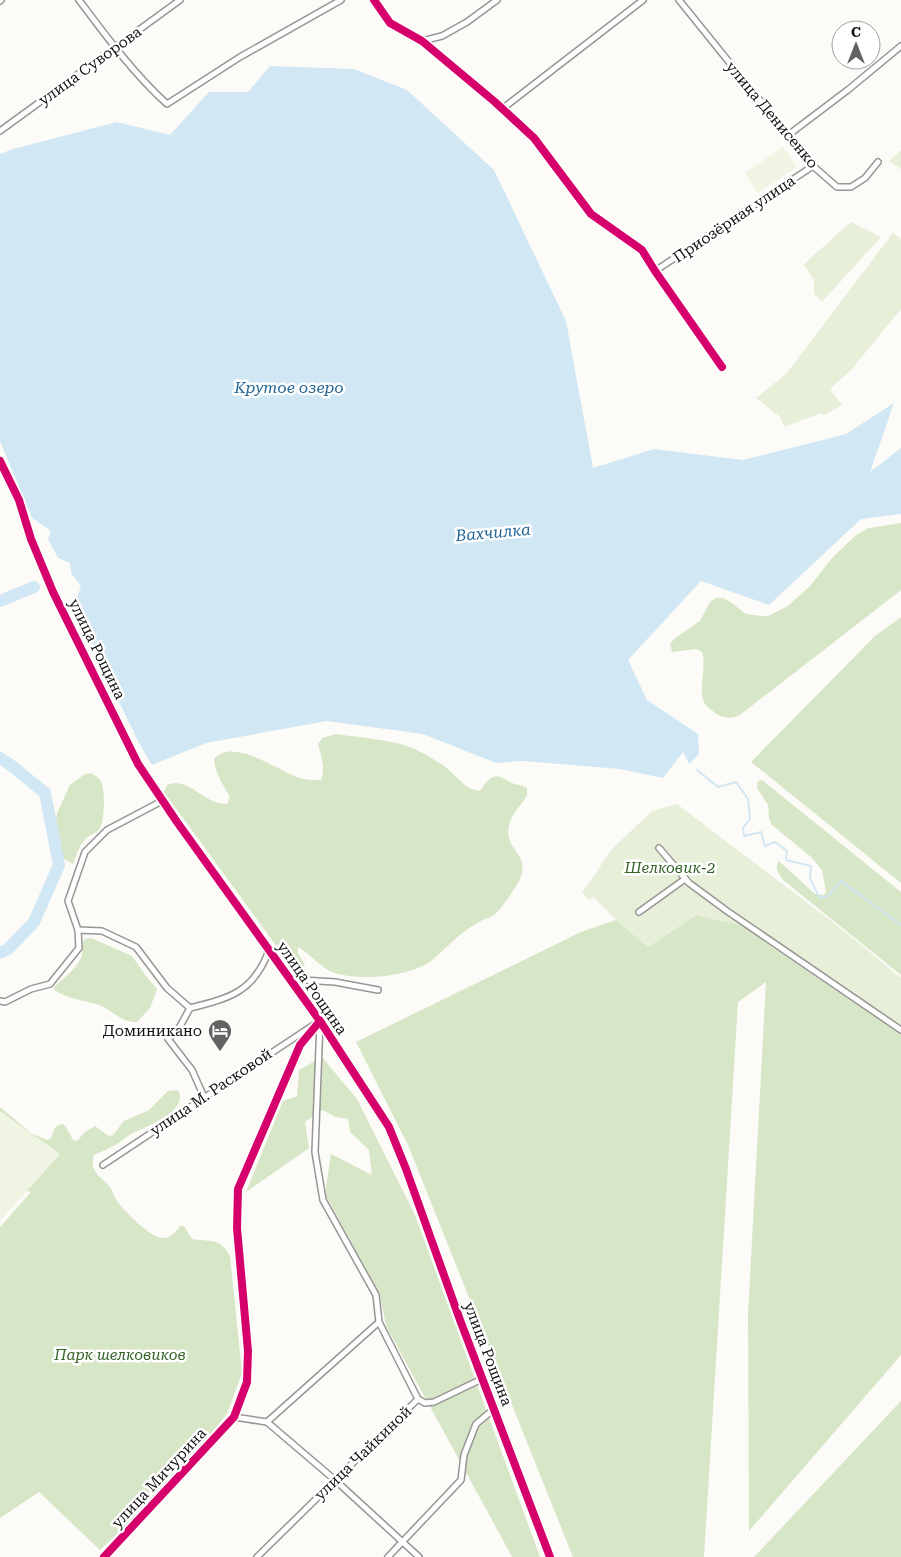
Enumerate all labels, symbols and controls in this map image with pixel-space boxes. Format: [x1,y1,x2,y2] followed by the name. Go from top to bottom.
[831,20,881,70] north arrow
[35,23,145,109] street label: улица Суворова
[851,24,861,40] text: С
[722,58,822,172] street label: улица Денисенко
[670,172,798,266] street label: Приозёрная улица
[233,378,344,397] water label: Крутое озеро
[454,520,532,545] water label: Вахчилка
[65,596,129,702] street label: улица Рощина
[624,859,715,877] park label: Шелковик-2
[273,938,351,1038] street label: улица Рощина
[207,1018,233,1052] hotel icon: Доминикано
[103,1022,202,1040] place label: Доминикано
[147,1045,275,1139] street label: улица М. Расковой
[460,1300,516,1408] street label: улица Рощина
[53,1346,186,1364] park label: Парк шелковиков
[311,1402,415,1504] street label: улица Чайкиной
[108,1424,210,1532] street label: улица Мичурина

